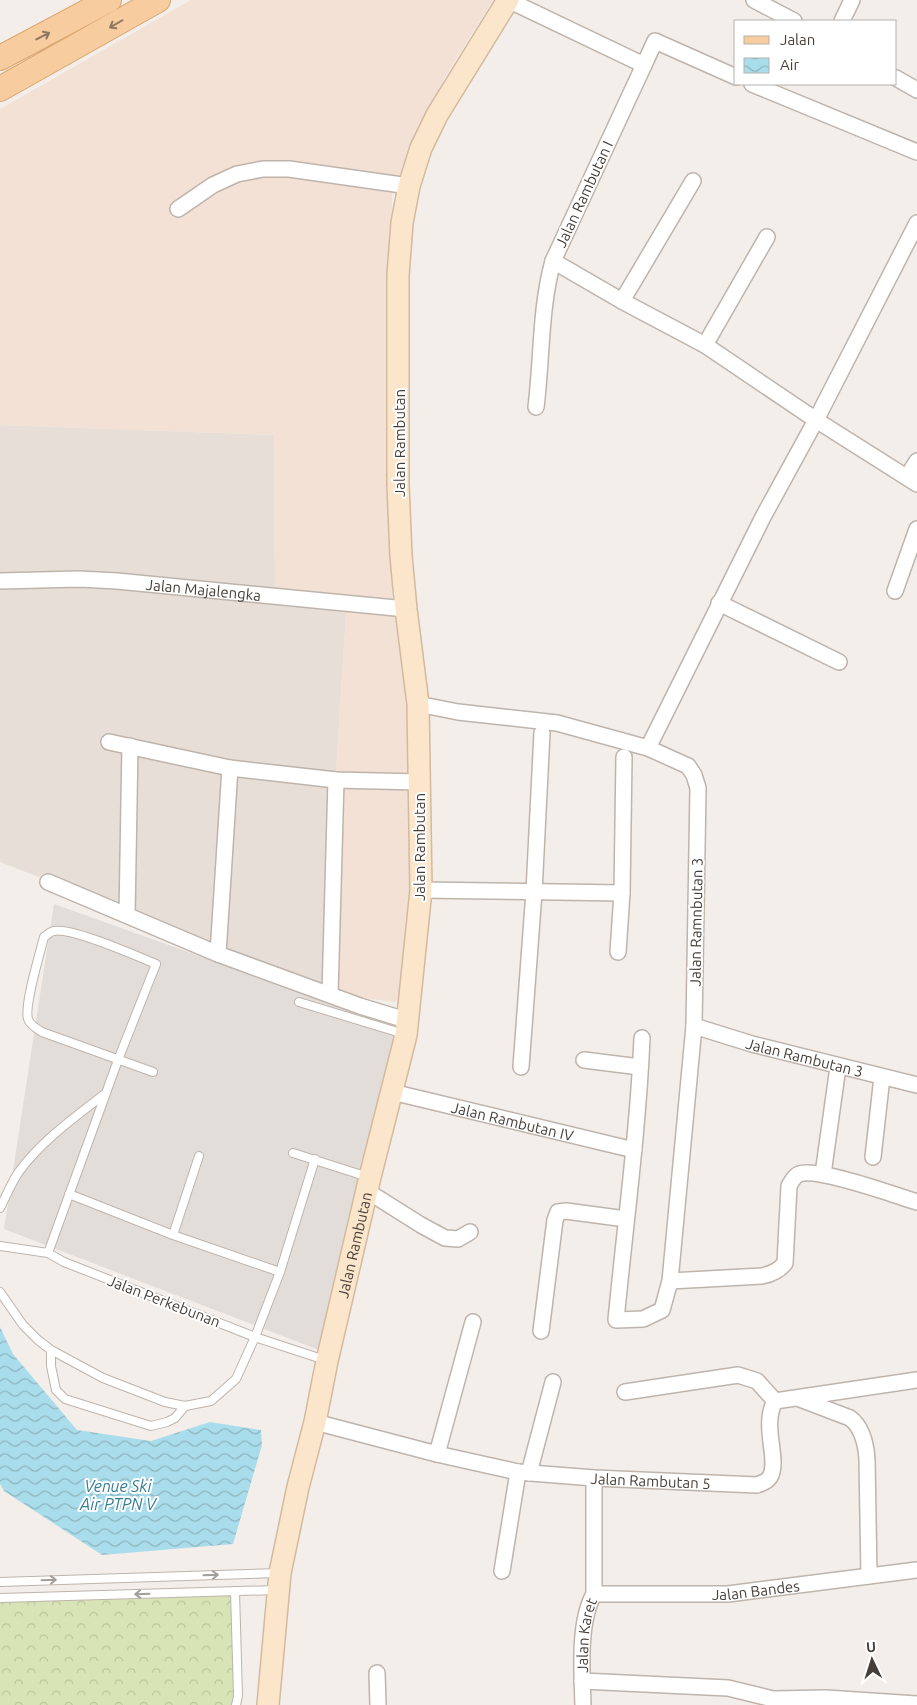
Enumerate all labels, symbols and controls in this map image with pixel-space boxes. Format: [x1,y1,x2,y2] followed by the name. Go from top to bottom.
[109,20,123,30] one-way arrow
[734,20,897,85] legend
[36,31,51,41] one-way arrow
[780,31,815,48] text: Jalan
[780,56,799,73] text: Air
[552,138,616,250] street label: Jalan Rambutan I
[391,389,408,497] street label: Jalan Rambutan
[145,575,262,603] street label: Jalan Majalengka
[411,793,428,901] street label: Jalan Rambutan
[686,858,706,986] street label: Jalan Ramnbutan 3
[744,1034,865,1080] street label: Jalan Rambutan 3
[450,1098,576,1144] street label: Jalan Rambutan IV
[334,1190,375,1300] street label: Jalan Rambutan
[105,1272,223,1330] street label: Jalan Perkebunan
[590,1469,711,1492] street label: Jalan Rambutan 5
[79,1477,158,1513] water label: Venue Ski Air PTPN V
[203,1571,219,1580] one-way arrow
[40,1576,56,1585] one-way arrow
[712,1576,801,1603] street label: Jalan Bandes
[135,1589,151,1599] one-way arrow
[573,1595,600,1673] street label: Jalan Karet
[847,1635,897,1685] north arrow
[866,1639,877,1655] text: U

